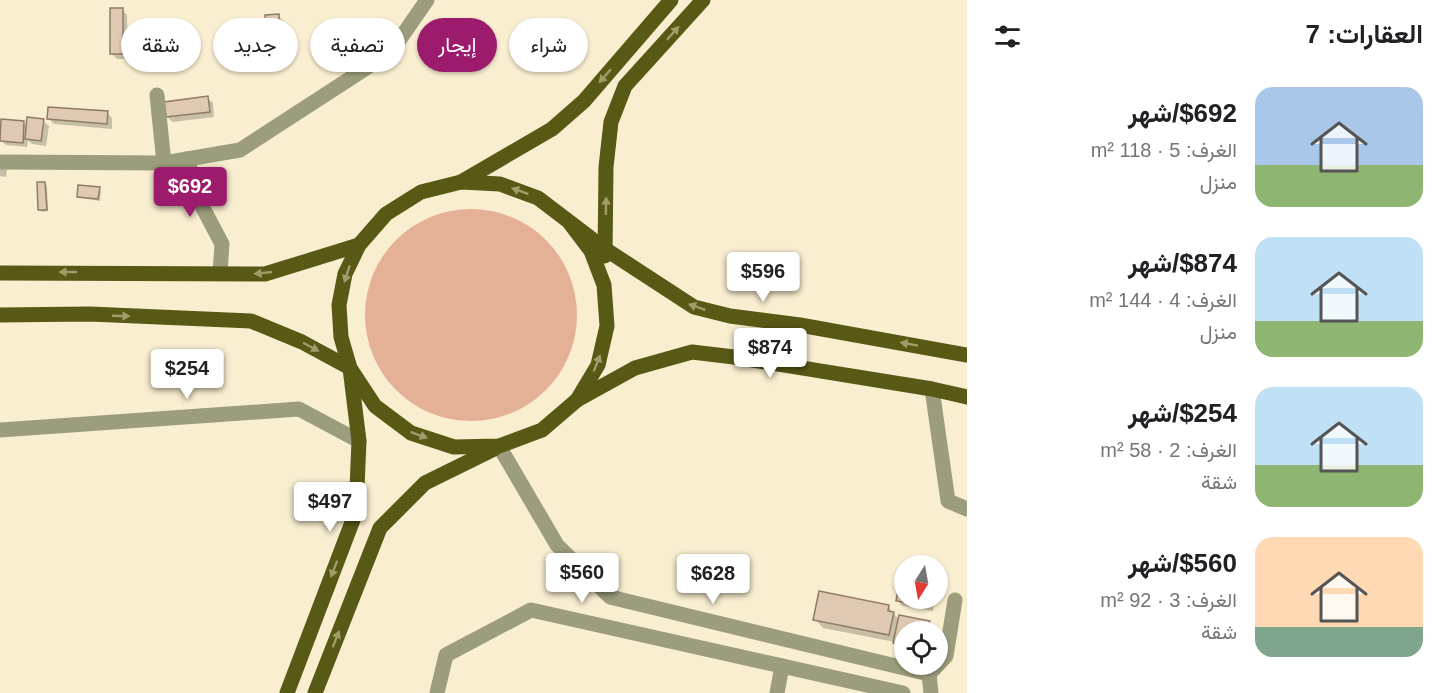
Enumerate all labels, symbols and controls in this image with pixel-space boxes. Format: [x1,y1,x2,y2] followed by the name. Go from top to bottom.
[121,18,201,72] chip: شقة
[213,18,298,72] chip: جديد
[310,18,405,72] chip: تصفية
[417,18,497,72] chip: إيجار
[509,18,588,72] chip: شراء
[1305,19,1423,49] text: العقارات: 7
[991,20,1024,53] icon: filters
[666,25,680,40] one-way arrow
[599,68,612,84] one-way arrow
[1128,98,1237,128] text: $692/شهر
[1303,111,1375,183] icon: home
[1091,139,1237,161] text: الغرف: 5 · 118 m²
[154,167,226,218] pin: $692
[1200,171,1237,193] text: منزل
[168,175,212,197] text: $692
[511,186,529,196] one-way arrow
[601,197,611,216] one-way arrow
[1128,248,1237,278] text: $874/شهر
[727,252,799,303] pin: $596
[741,260,785,282] text: $596
[1303,261,1375,333] icon: home
[341,265,351,283] one-way arrow
[58,267,77,277] one-way arrow
[253,268,272,278] one-way arrow
[1089,289,1237,311] text: الغرف: 4 · 144 m²
[688,301,706,311] one-way arrow
[112,311,131,320] one-way arrow
[1200,321,1237,343] text: منزل
[734,328,806,379] pin: $874
[748,336,792,358] text: $874
[900,339,919,348] one-way arrow
[303,342,320,352] one-way arrow
[151,349,223,400] pin: $254
[592,354,602,372] one-way arrow
[165,357,209,379] text: $254
[1128,398,1237,428] text: $254/شهر
[1303,411,1375,483] icon: home
[410,431,428,441] one-way arrow
[1100,439,1237,461] text: الغرف: 2 · 58 m²
[1201,471,1237,493] text: شقة
[294,482,366,533] pin: $497
[308,490,352,512] text: $497
[1128,548,1237,578] text: $560/شهر
[546,553,618,604] pin: $560
[677,554,749,605] pin: $628
[894,555,948,609] north arrow
[894,555,948,675] map controls
[329,560,339,578] one-way arrow
[560,561,604,583] text: $560
[1303,561,1375,633] icon: home
[691,562,735,584] text: $628
[1100,589,1237,611] text: الغرف: 3 · 92 m²
[894,621,948,675] button: locate
[1201,621,1237,643] text: شقة
[331,629,341,647] one-way arrow

